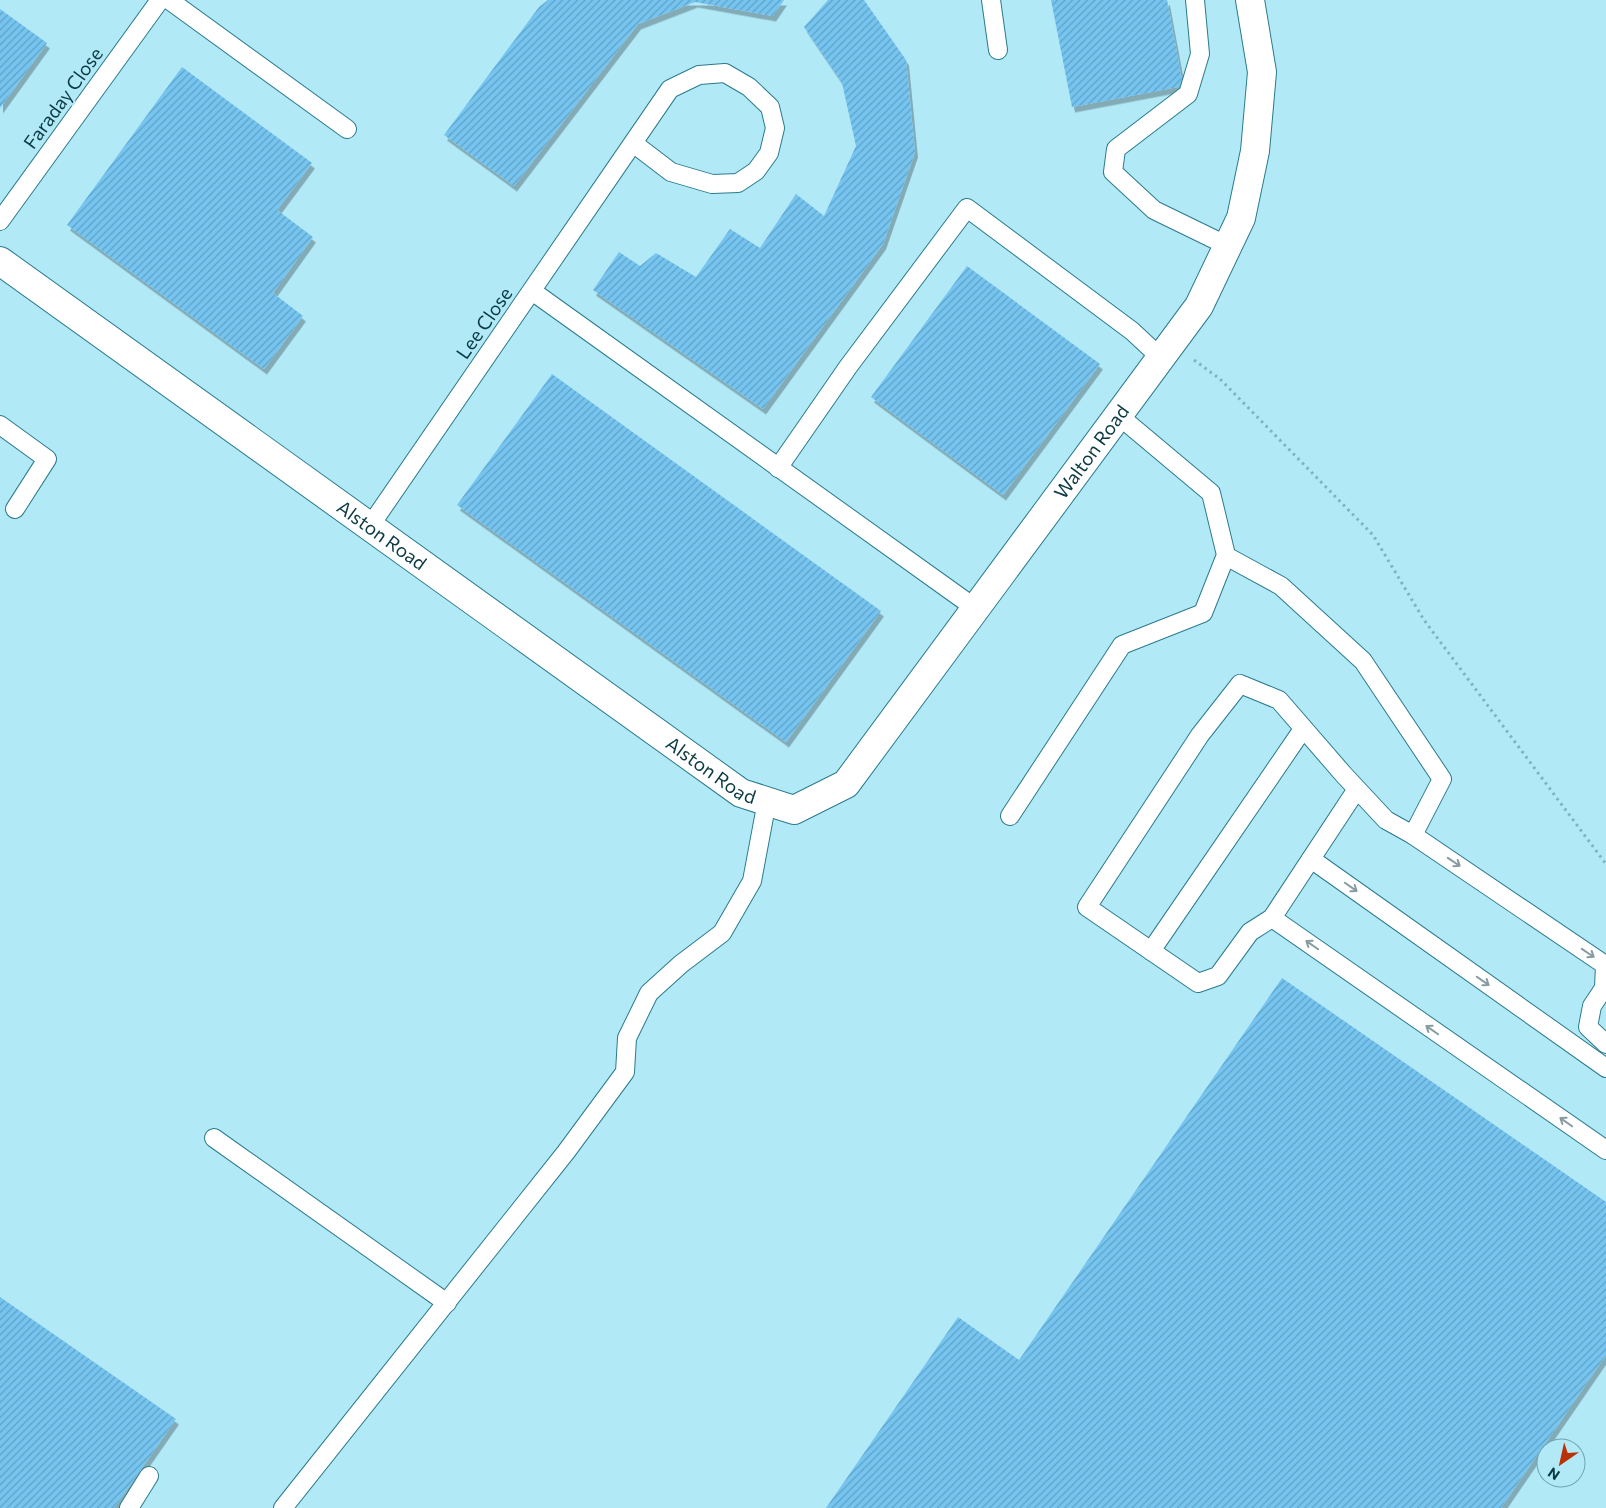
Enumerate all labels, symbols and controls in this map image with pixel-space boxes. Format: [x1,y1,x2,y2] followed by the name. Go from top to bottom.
[18,43,107,153] street label: Faraday Close
[451,282,517,363] street label: Lee Close
[1049,400,1133,503] street label: Walton Road
[333,495,431,575] street label: Alston Road
[662,731,759,808] street label: Alston Road
[1446,857,1460,867] one-way arrow
[1344,882,1358,892] one-way arrow
[1305,940,1319,951] one-way arrow
[1581,948,1595,958] one-way arrow
[1476,976,1490,986] one-way arrow
[1426,1025,1440,1035] one-way arrow
[1559,1117,1573,1127] one-way arrow
[1536,1438,1586,1488] north arrow
[1544,1464,1563,1484] text: N

